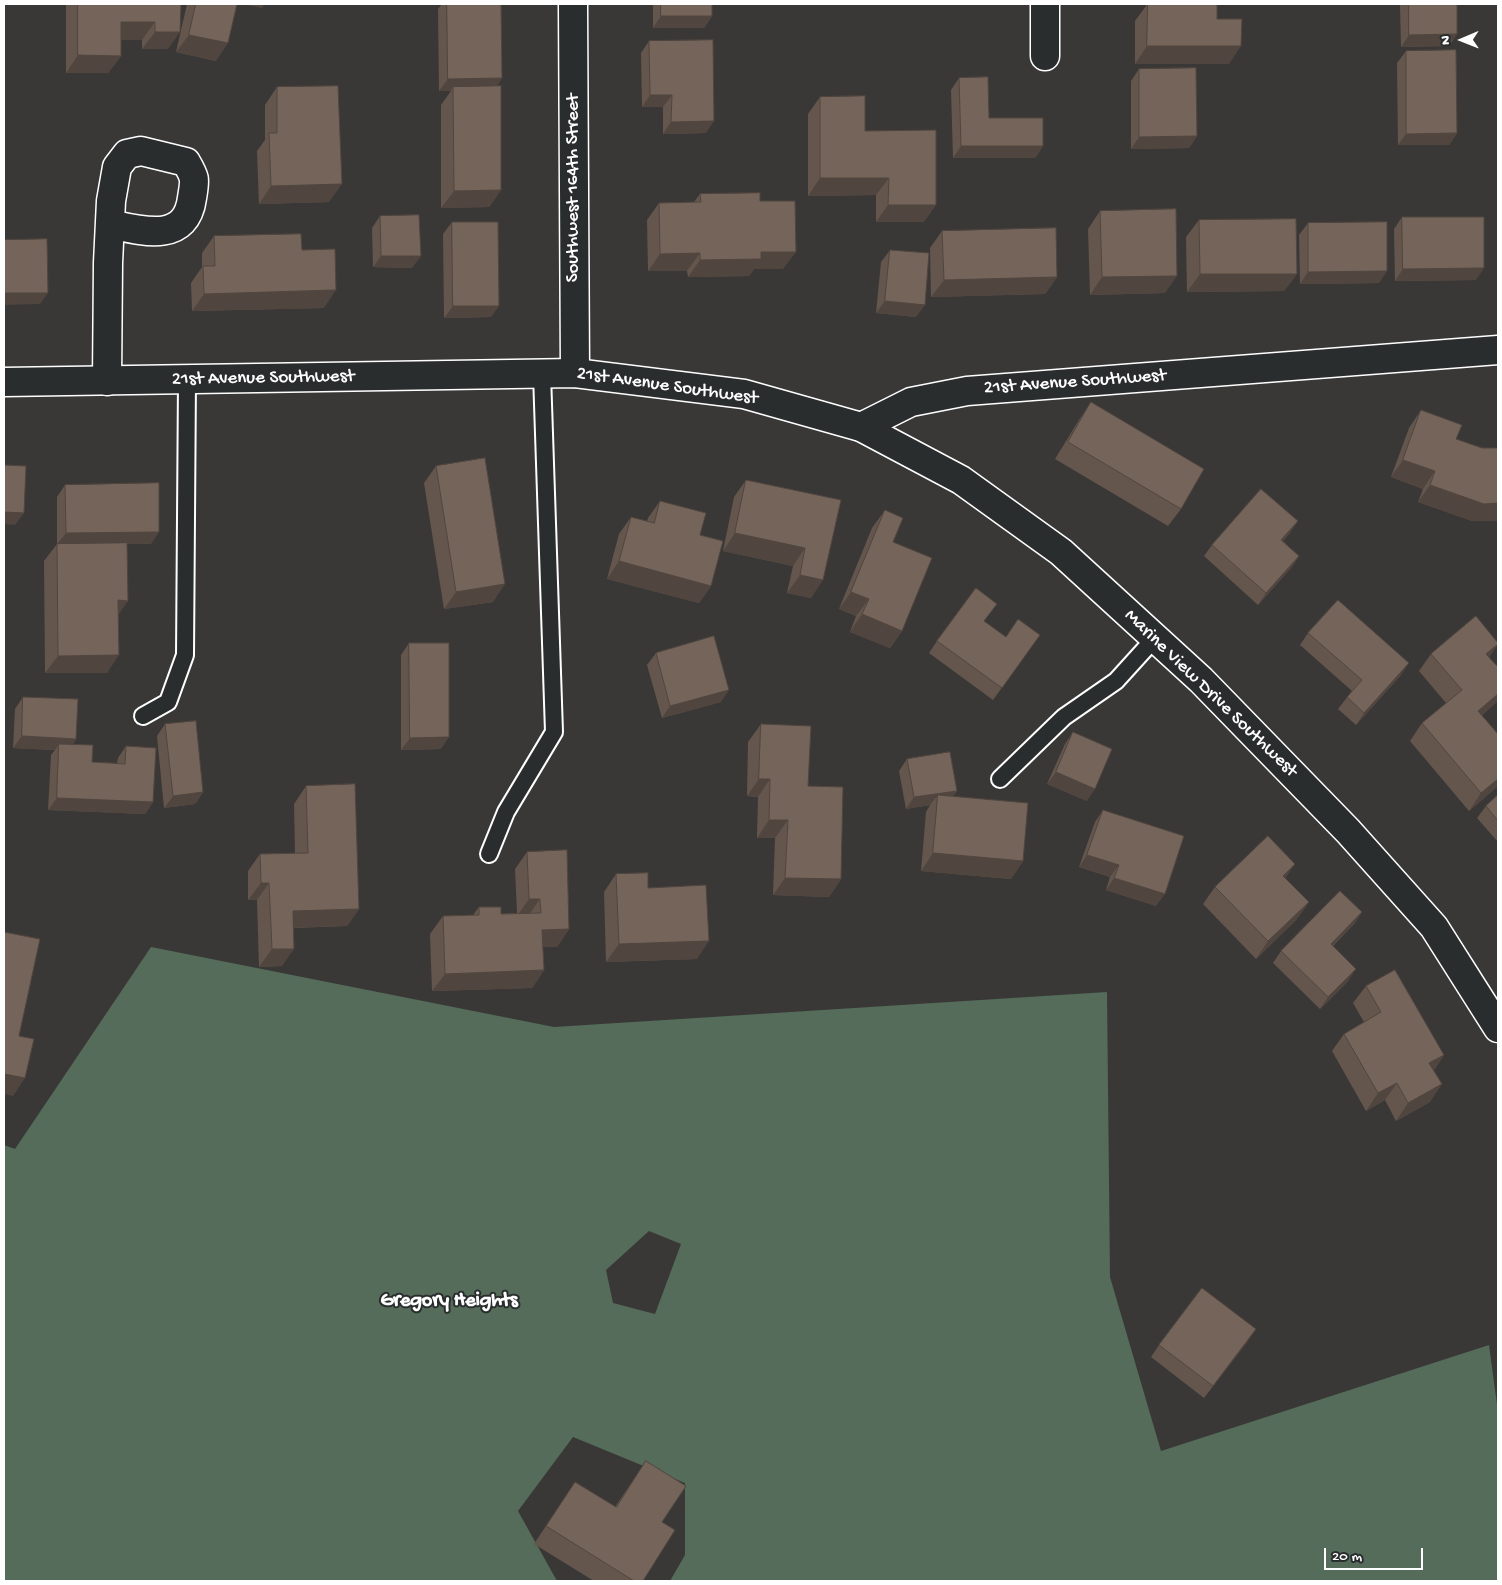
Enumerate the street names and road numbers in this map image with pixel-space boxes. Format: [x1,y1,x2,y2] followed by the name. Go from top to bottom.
[563,94,585,282] street label: Southwest 164th Street
[575,363,759,411] street label: 21st Avenue Southwest
[983,365,1167,401] street label: 21st Avenue Southwest
[171,366,355,392] street label: 21st Avenue Southwest
[1119,605,1301,783] street label: Marine View Drive Southwest

